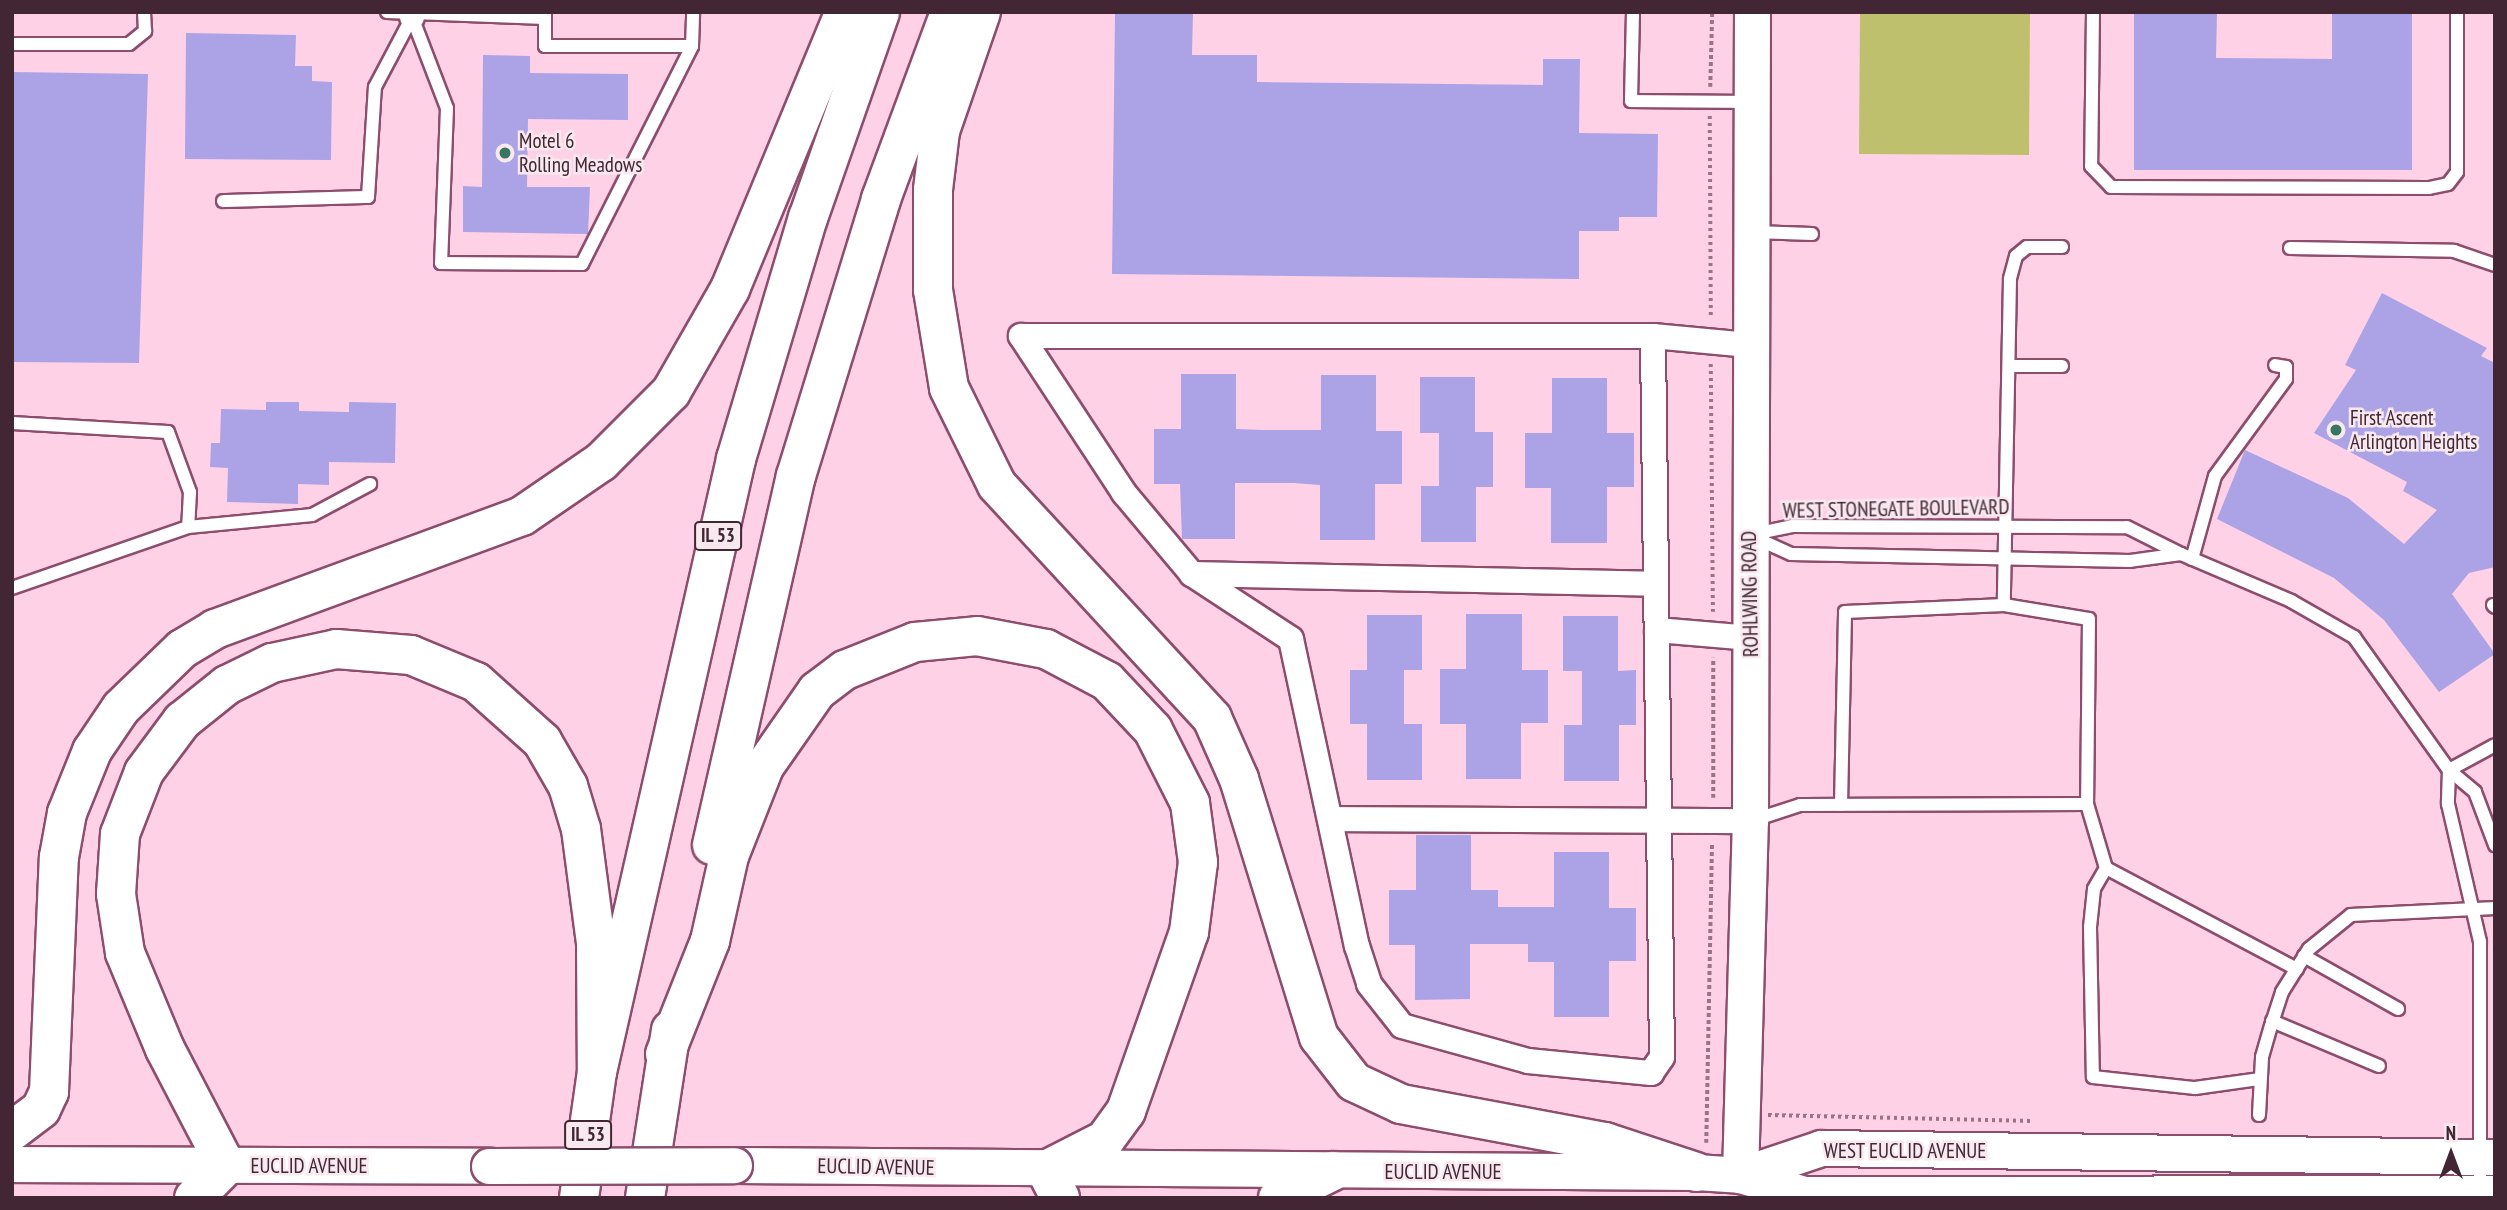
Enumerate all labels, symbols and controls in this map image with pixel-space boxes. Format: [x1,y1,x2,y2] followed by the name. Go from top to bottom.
[519,128,642,178] place label: Motel 6 Rolling Meadows
[497,145,513,161] marker: Motel 6 Rolling Meadows
[2350,405,2477,455] place label: First Ascent Arlington Heights
[2328,422,2344,438] marker: First Ascent Arlington Heights
[1782,494,2010,524] street label: WEST STONEGATE BOULEVARD
[694,520,742,552] road number: IL 53
[1736,531,1764,657] street label: ROHLWING ROAD
[2416,1119,2486,1189] north arrow
[564,1120,612,1150] road number: IL 53
[2446,1121,2456,1145] text: N
[1823,1138,1987,1164] street label: WEST EUCLID AVENUE
[250,1153,368,1179] street label: EUCLID AVENUE
[817,1153,935,1181] street label: EUCLID AVENUE
[1384,1159,1502,1185] street label: EUCLID AVENUE

